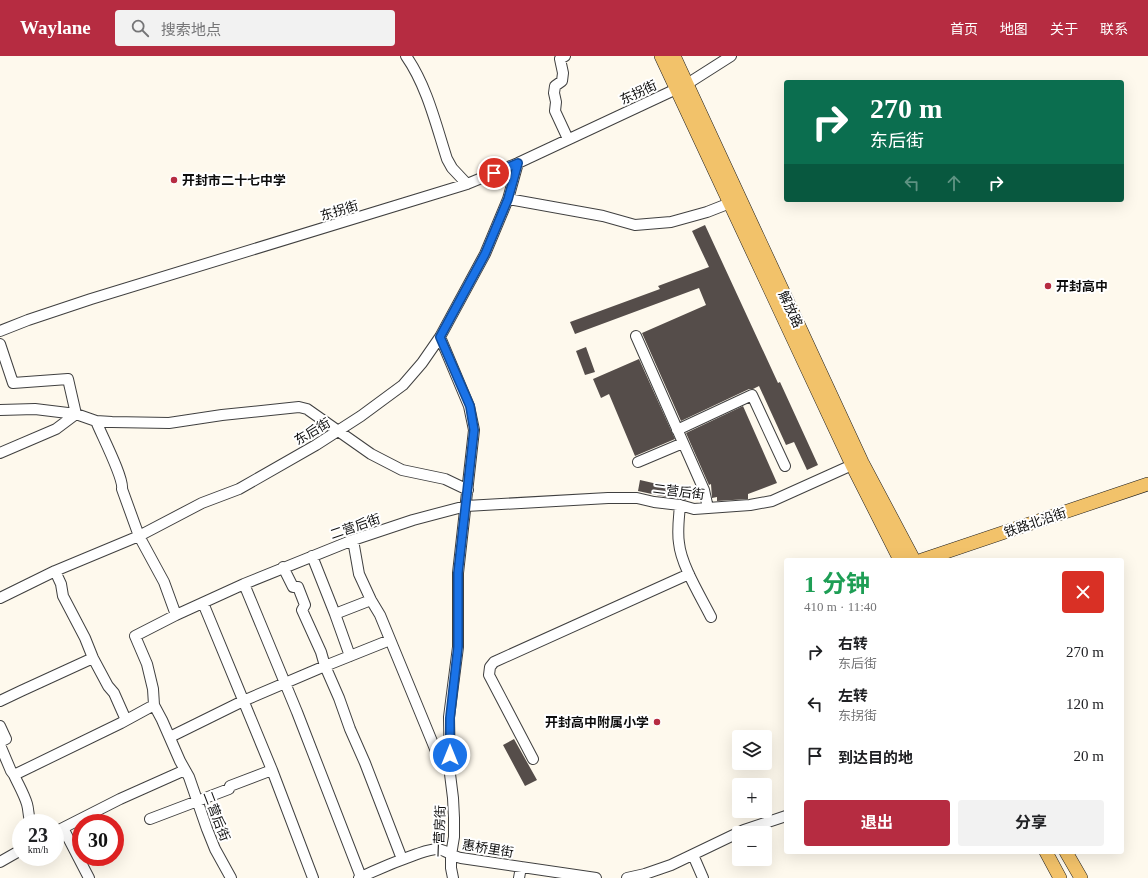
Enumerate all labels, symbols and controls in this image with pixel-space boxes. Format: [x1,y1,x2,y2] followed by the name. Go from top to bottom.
[115,10,395,46] search box
[20,17,91,38] text: Waylane
[129,17,151,39] icon: search
[161,22,221,38] text: 搜索地点
[950,22,978,37] text: 首页
[1000,22,1028,37] text: 地图
[1050,22,1078,37] text: 关于
[1100,22,1128,37] text: 联系
[617,77,659,107] street label: 东拐街
[870,93,942,124] text: 270 m
[804,96,856,148] icon: right
[870,131,924,151] text: 东后街
[477,156,511,190] pin
[483,162,505,184] icon: arrive
[901,172,923,194] icon: left
[943,172,965,194] icon: ahead
[985,172,1007,194] icon: right
[182,173,286,188] place label: 开封市二十七中学
[169,175,179,185] marker: 开封市二十七中学
[318,198,360,223] street label: 东拐街
[1056,279,1108,294] place label: 开封高中
[1043,281,1053,291] marker: 开封高中
[776,288,806,330] street label: 解放路
[292,415,333,448] street label: 东后街
[652,481,706,502] street label: 二营后街
[1002,505,1068,540] street label: 铁路北沿街
[328,511,382,542] street label: 二营后街
[804,571,870,597] text: 1 分钟
[1062,571,1104,613] button: close
[804,599,877,614] text: 410 m · 11:40
[838,636,868,652] text: 右转
[804,641,826,663] icon: right
[1066,644,1104,660] text: 270 m
[838,656,877,671] text: 东后街
[838,688,868,704] text: 左转
[804,693,826,715] icon: left
[1066,696,1104,712] text: 120 m
[838,708,877,723] text: 东拐街
[545,715,649,730] place label: 开封高中附属小学
[652,717,662,727] marker: 开封高中附属小学
[732,730,772,866] map controls
[732,730,772,770] button: layers
[429,734,471,776] position arrow
[804,745,826,767] icon: arrive
[1074,748,1104,764] text: 20 m
[838,750,913,766] text: 到达目的地
[732,778,772,818] button: +
[200,789,233,843] street label: 二营后街
[804,800,950,846] button: 退出
[958,800,1104,846] button: 分享
[431,805,448,857] street label: 一营房街
[72,814,124,866] speed limit sign: 30
[28,824,48,846] text: 23
[732,826,772,866] button: −
[461,837,515,860] street label: 惠桥里街
[28,844,48,855] text: km/h

